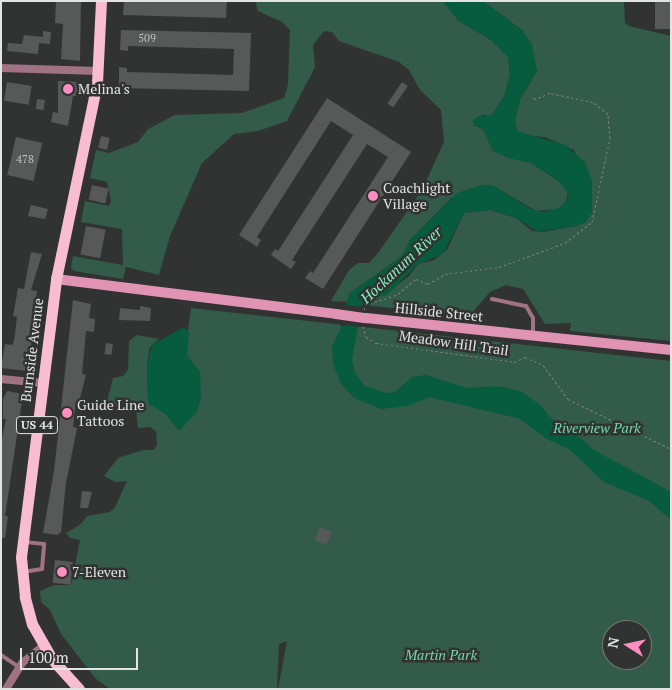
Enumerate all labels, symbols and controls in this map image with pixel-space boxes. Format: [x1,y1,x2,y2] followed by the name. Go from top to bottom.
[138,31,156,45] house number: 509
[78,81,130,97] place label: Melina's
[62,83,74,95] marker: Melina's
[16,152,34,166] house number: 478
[383,180,450,212] place label: Coachlight Village
[367,190,379,202] marker: Coachlight Village
[357,223,445,307] water label: Hockanum River
[17,297,47,403] street label: Burnside Avenue
[394,299,484,325] street label: Hillside Street
[398,327,510,359] street label: Meadow Hill Trail
[77,397,144,430] place label: Guide Line Tattoos
[61,407,73,419] marker: Guide Line Tattoos
[16,416,58,434] road number: US 44
[553,420,641,436] park label: Riverview Park
[72,564,126,580] place label: 7-Eleven
[56,566,68,578] marker: 7-Eleven
[602,620,652,670] north arrow
[602,636,623,649] text: N
[22,638,140,670] scale bar
[28,647,69,667] text: 100 m
[405,647,477,663] park label: Martin Park

